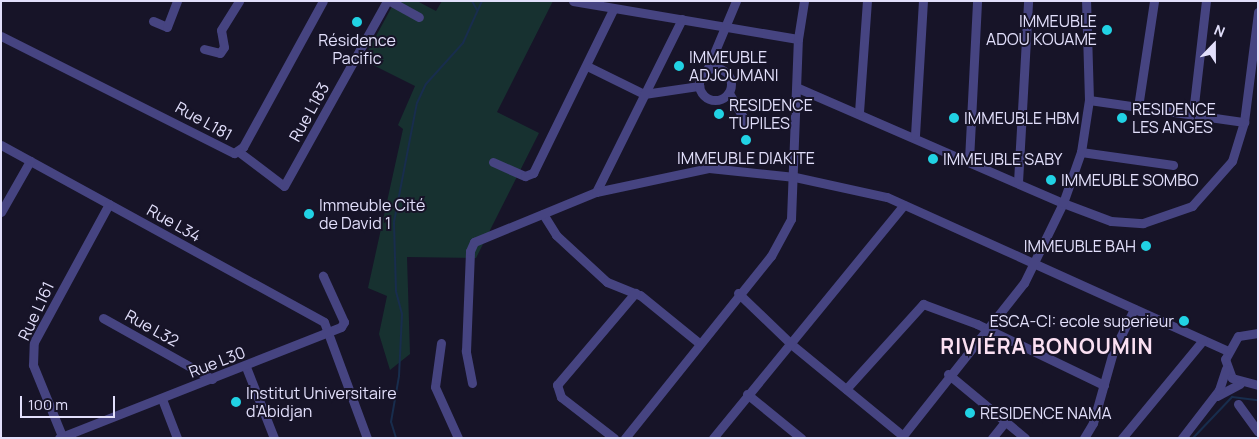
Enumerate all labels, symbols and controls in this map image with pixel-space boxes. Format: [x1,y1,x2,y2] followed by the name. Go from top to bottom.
[986,11,1097,49] place label: IMMEUBLE ADOU KOUAME
[351,16,363,28] marker: Résidence Pacific
[1189,20,1239,70] north arrow
[1212,20,1228,41] text: N
[1101,24,1113,36] marker: IMMEUBLE ADOU KOUAME
[318,30,396,68] place label: Résidence Pacific
[689,47,778,85] place label: IMMEUBLE ADJOUMANI
[673,60,685,72] marker: IMMEUBLE ADJOUMANI
[285,79,333,145] street label: Rue L183
[729,95,813,133] place label: RESIDENCE TUPILES
[172,98,236,144] street label: Rue L181
[1132,99,1216,137] place label: RESIDENCE LES ANGES
[713,108,725,120] marker: RESIDENCE TUPILES
[964,108,1079,128] place label: IMMEUBLE HBM
[948,112,960,124] marker: IMMEUBLE HBM
[1116,112,1128,124] marker: RESIDENCE LES ANGES
[740,134,752,146] marker: IMMEUBLE DIAKITE
[677,148,815,168] place label: IMMEUBLE DIAKITE
[943,149,1063,169] place label: IMMEUBLE SABY
[927,153,939,165] marker: IMMEUBLE SABY
[1061,170,1199,190] place label: IMMEUBLE SOMBO
[1045,174,1057,186] marker: IMMEUBLE SOMBO
[319,195,425,233] place label: Immeuble Cité de David 1
[144,200,204,246] street label: Rue L34
[303,208,315,220] marker: Immeuble Cité de David 1
[1024,236,1136,256] place label: IMMEUBLE BAH
[1140,240,1152,252] marker: IMMEUBLE BAH
[14,279,58,343] street label: Rue L161
[122,305,182,351] street label: Rue L32
[990,311,1174,331] place label: ESCA-CI: ecole superieur
[1178,315,1190,327] marker: ESCA-CI: ecole superieur
[938,333,1156,359] district label: RIVIÉRA BONOUMIN
[186,342,248,382] street label: Rue L30
[246,383,397,421] place label: Institut Universitaire d'Abidjan
[22,386,118,418] scale bar
[28,394,68,415] text: 100 m
[230,396,242,408] marker: Institut Universitaire d'Abidjan
[980,403,1112,423] place label: RESIDENCE NAMA
[964,407,976,419] marker: RESIDENCE NAMA

